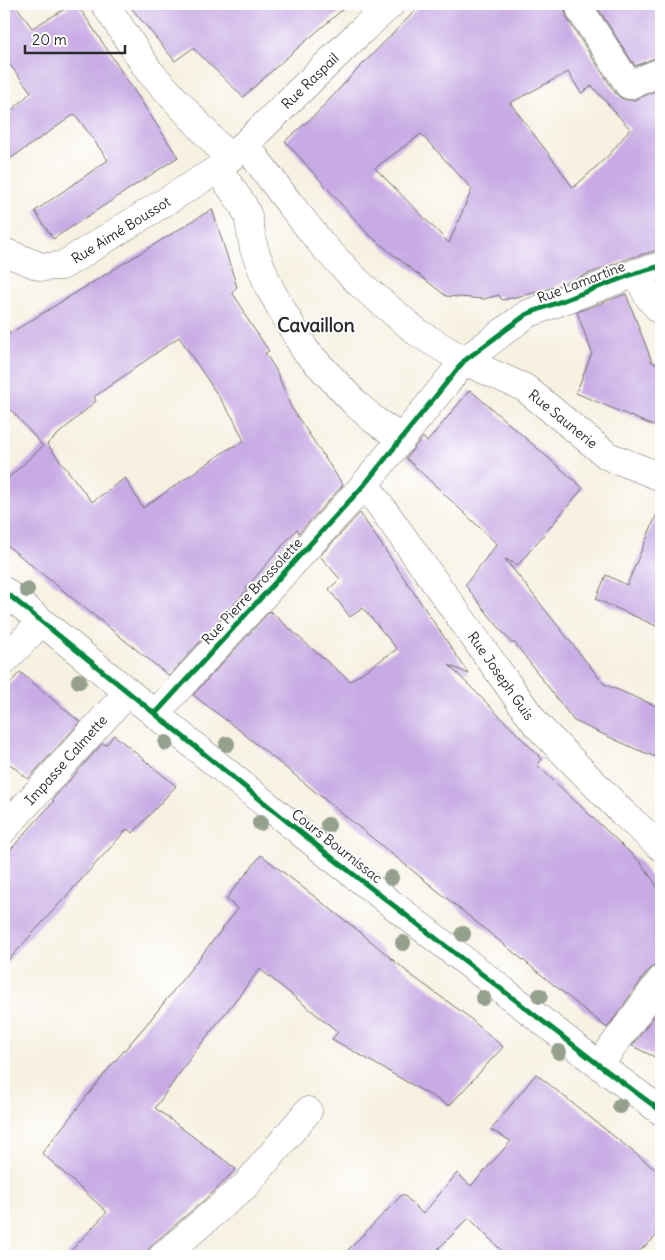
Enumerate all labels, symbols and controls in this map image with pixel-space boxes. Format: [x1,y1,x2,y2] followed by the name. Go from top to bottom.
[25,22,125,54] scale bar
[32,30,67,49] text: 20 m
[277,49,343,113] street label: Rue Raspail
[68,192,174,268] street label: Rue Aimé Boussot
[534,257,628,307] street label: Rue Lamartine
[277,313,355,337] district label: Cavaillon
[525,386,601,452] street label: Rue Saunerie
[198,534,306,648] street label: Rue Pierre Brossolette
[464,628,538,724] street label: Rue Joseph Guis
[21,711,111,809] street label: Impasse Calmette
[288,805,386,887] street label: Cours Bournissac

